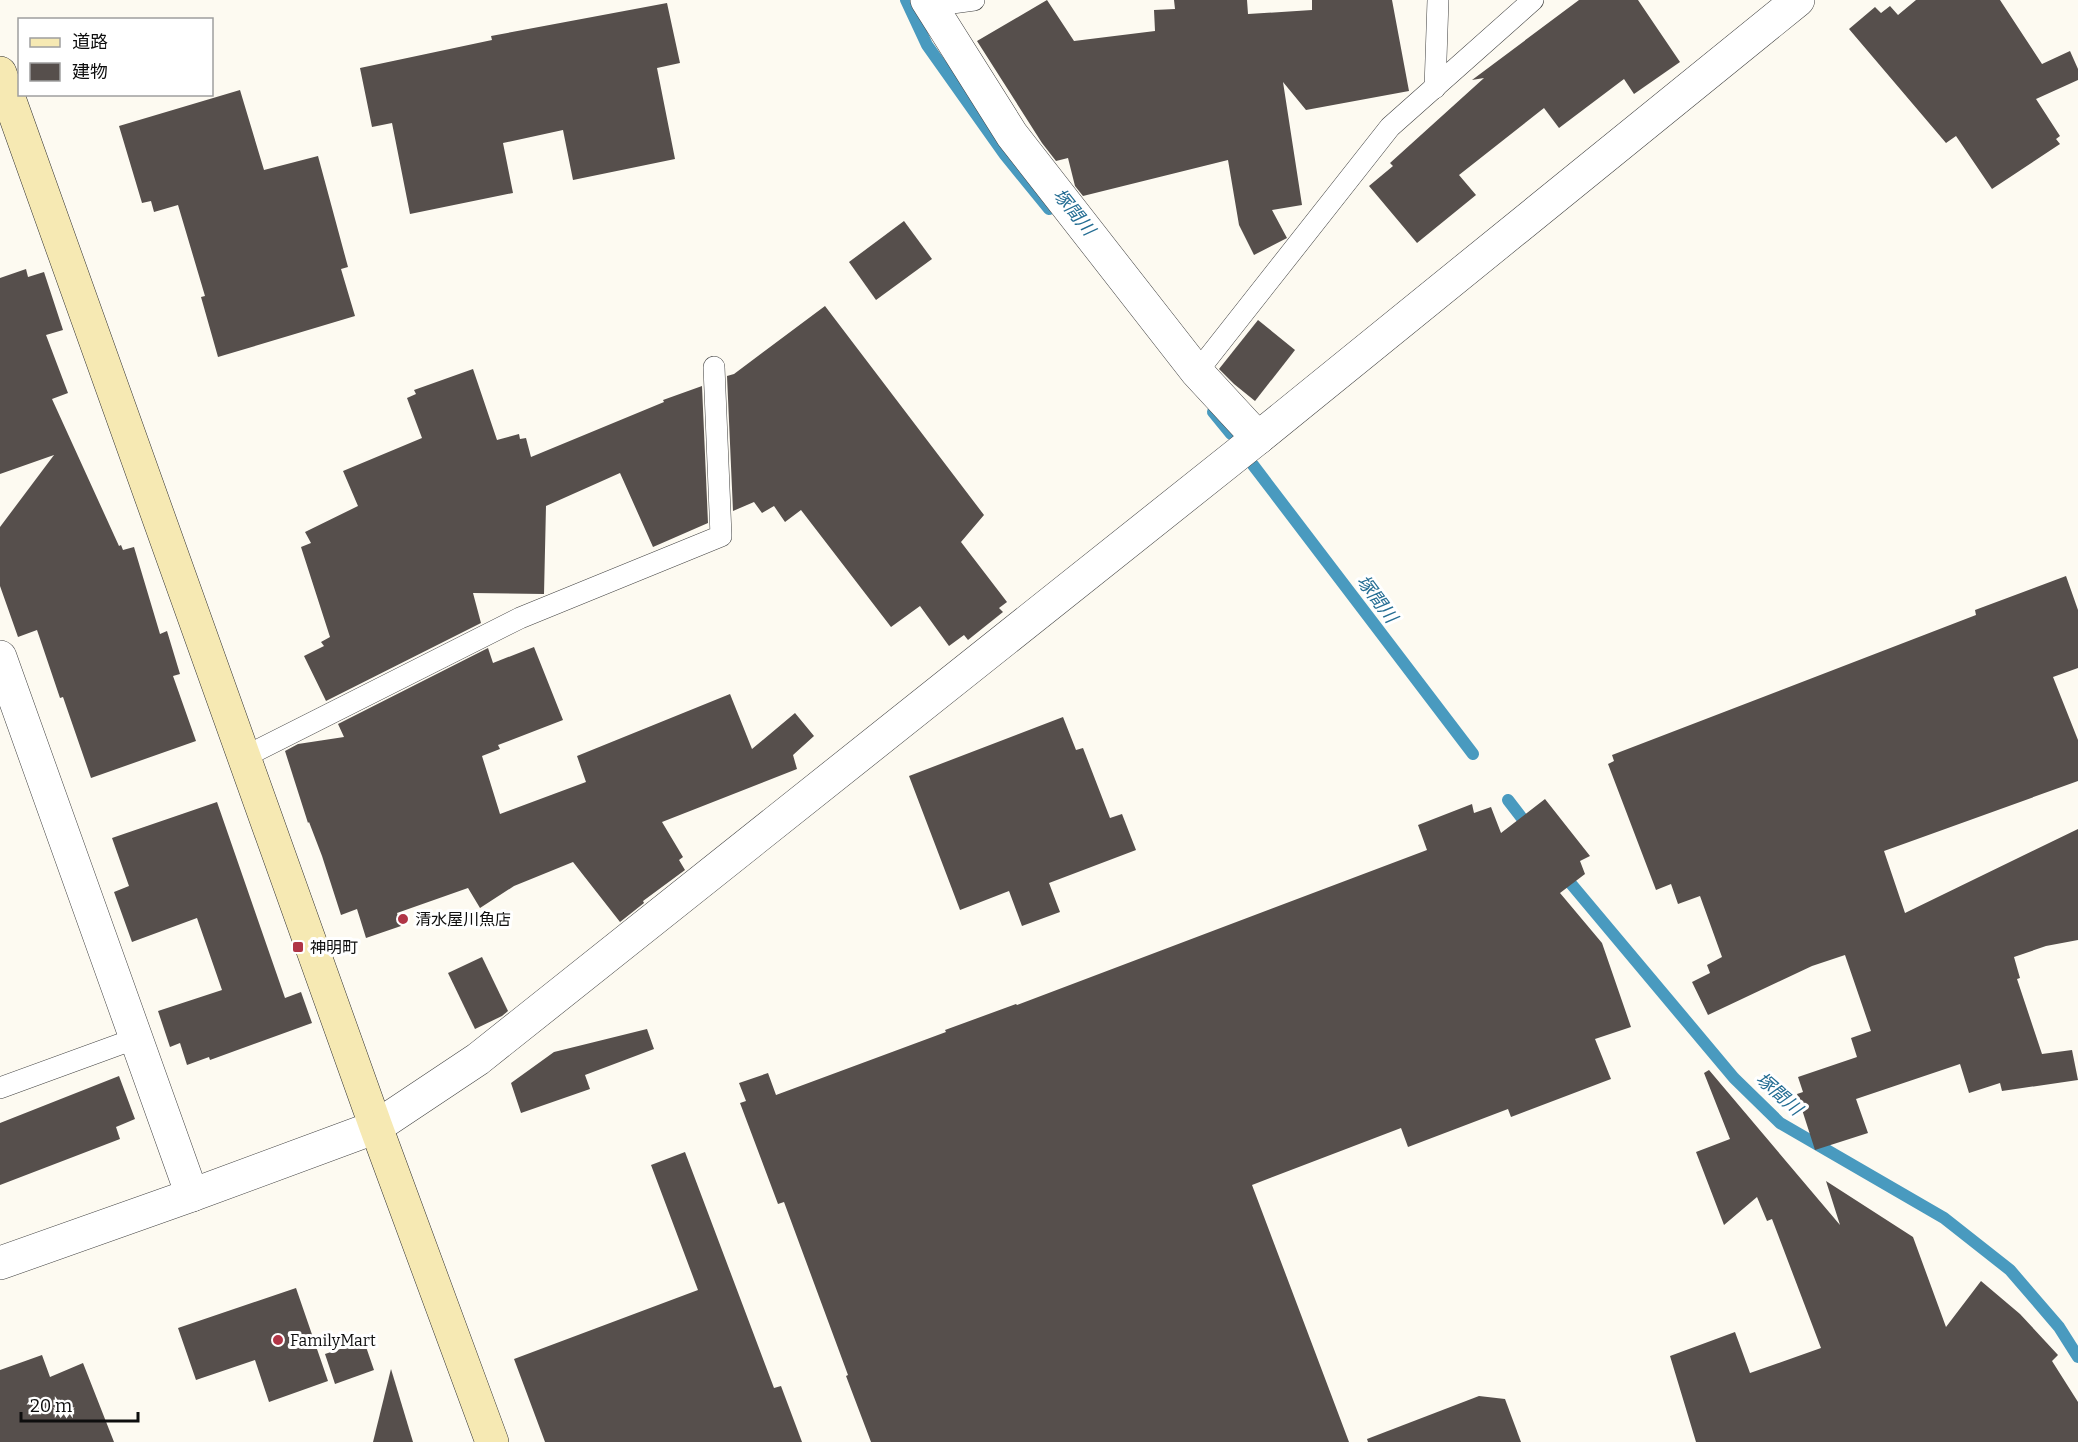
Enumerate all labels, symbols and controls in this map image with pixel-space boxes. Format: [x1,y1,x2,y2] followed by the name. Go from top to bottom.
[18,18,213,96] legend
[72,31,108,53] text: 道路
[72,61,108,83] text: 建物
[1048,184,1101,241] water label: 塚間川
[1352,571,1403,629] water label: 塚間川
[415,910,511,929] place label: 清水屋川魚店
[396,912,410,926] marker: 清水屋川魚店
[310,938,358,957] place label: 神明町
[291,940,305,954] marker: 神明町
[1751,1068,1808,1121] water label: 塚間川
[290,1331,376,1350] place label: FamilyMart
[271,1333,285,1347] marker: FamilyMart
[21,1385,138,1423] scale bar
[30,1395,72,1417] text: 20 m

